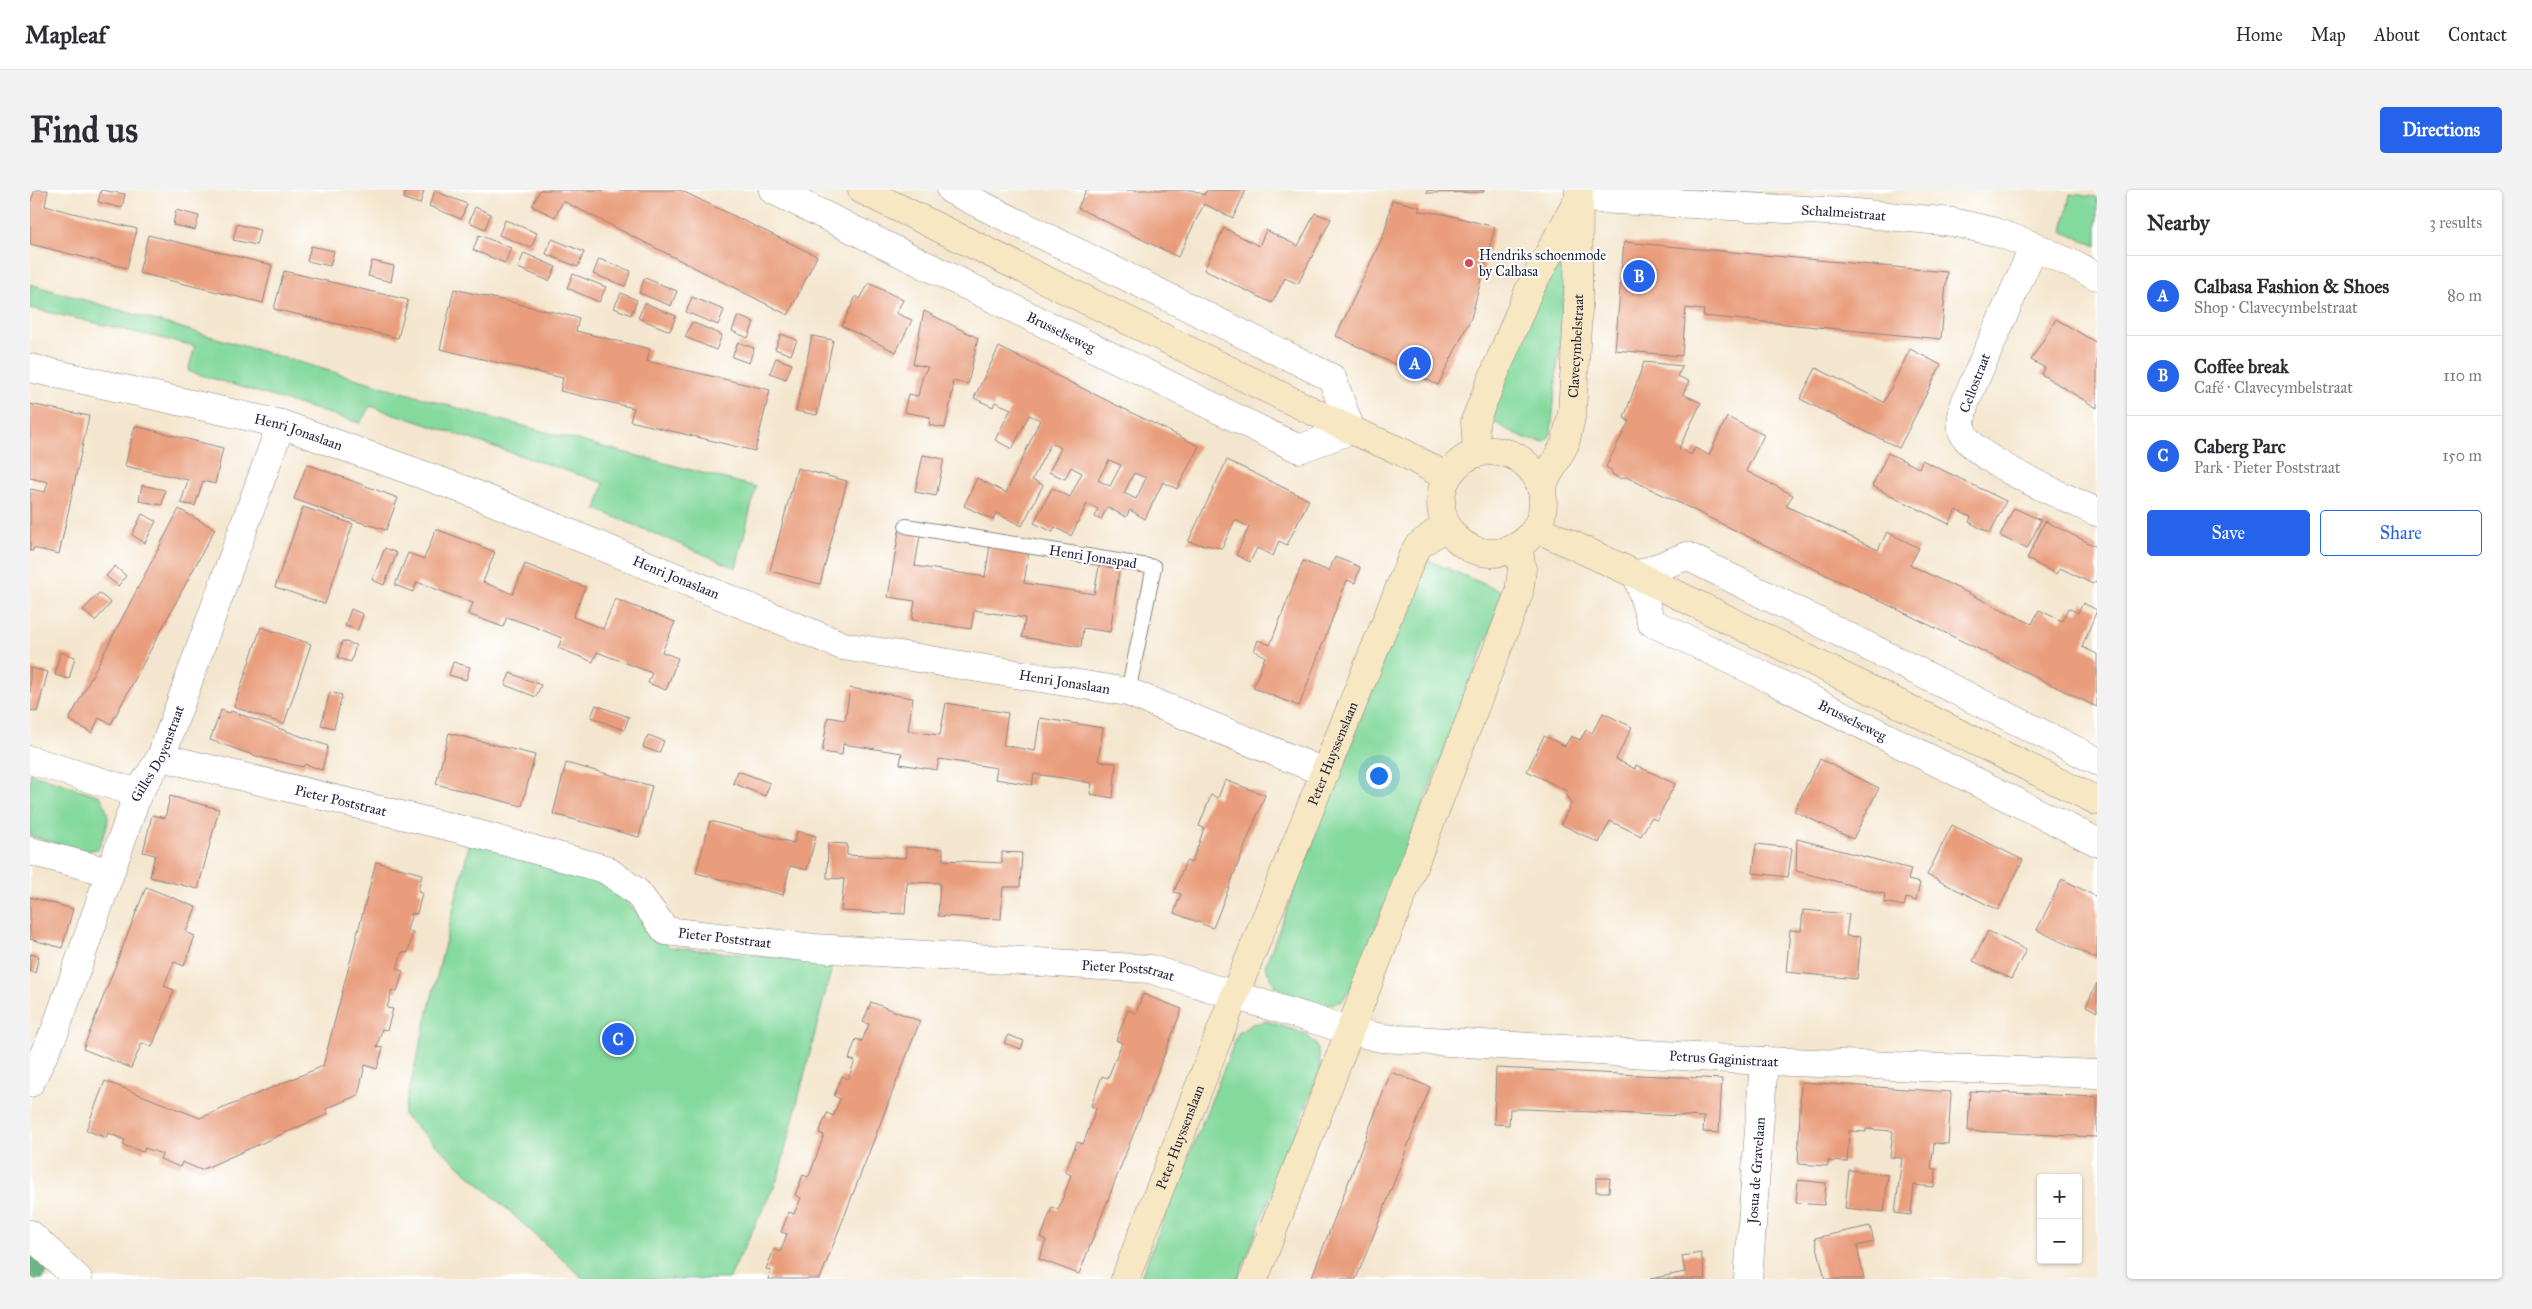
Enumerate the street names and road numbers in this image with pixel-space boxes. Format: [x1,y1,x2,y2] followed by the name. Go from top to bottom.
[1801,201,1887,224] street label: Schalmeistraat
[1564,294,1587,399] street label: Clavecymbelstraat
[1024,308,1098,356] street label: Brusselseweg
[1956,351,1994,415] street label: Cellostraat
[253,410,345,454] street label: Henri Jonaslaan
[1048,542,1138,573] street label: Henri Jonaspad
[630,552,722,603] street label: Henri Jonaslaan
[1018,666,1112,698] street label: Henri Jonaslaan
[1815,696,1890,744] street label: Brusselseweg
[1304,699,1361,808] street label: Peter Huyssenslaan
[127,703,187,804] street label: Gilles Doyenstraat
[293,781,388,820] street label: Pieter Poststraat
[677,924,772,952] street label: Pieter Poststraat
[1081,956,1177,985] street label: Pieter Poststraat
[1668,1047,1779,1070] street label: Petrus Gaginistraat
[1152,1082,1208,1192] street label: Peter Huyssenslaan
[1743,1116,1768,1226] street label: Josua de Gravelaan

